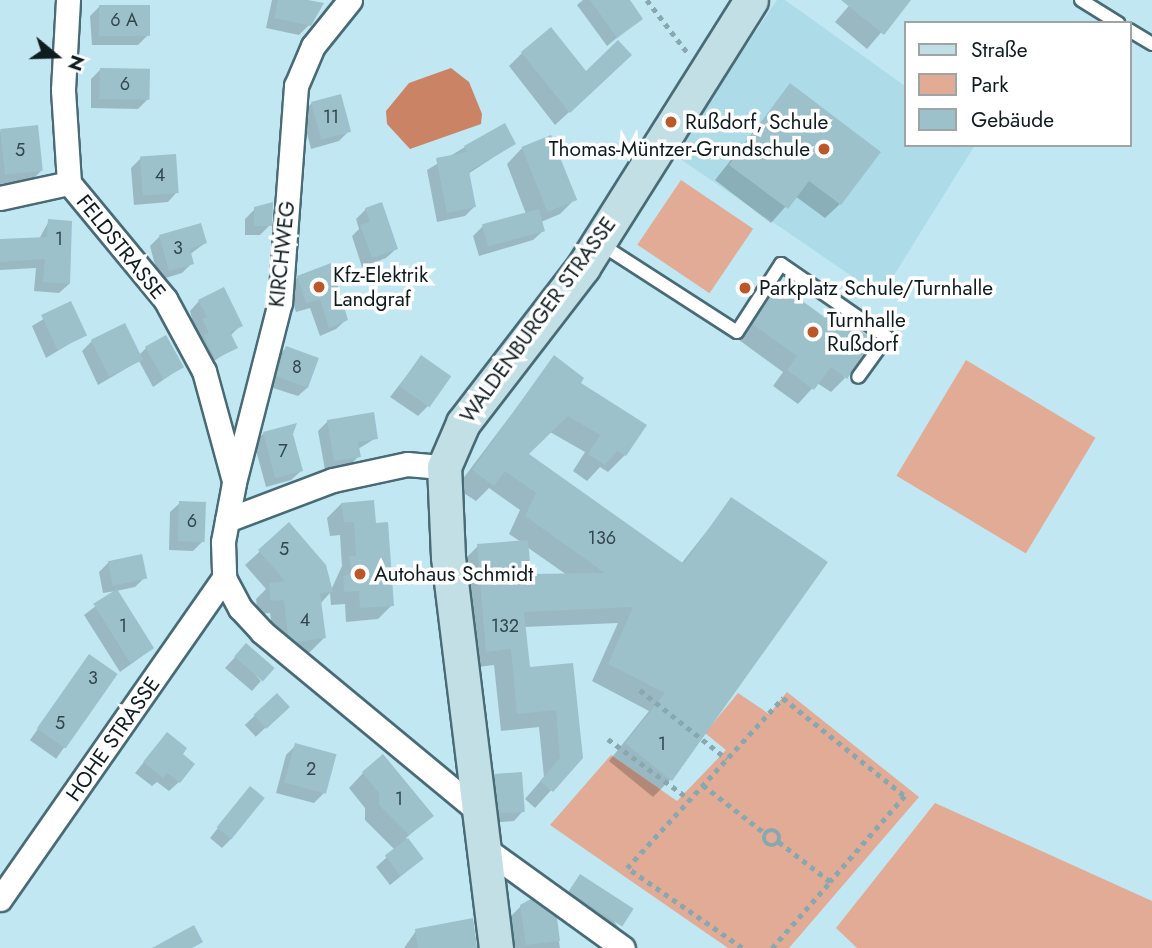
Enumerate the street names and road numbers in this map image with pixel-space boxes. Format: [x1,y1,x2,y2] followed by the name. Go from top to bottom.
[71,190,171,304] street label: FELDSTRASSE
[264,200,300,308] street label: KIRCHWEG
[455,212,621,428] street label: WALDENBURGER STRASSE
[61,672,165,806] street label: HOHE STRASSE

